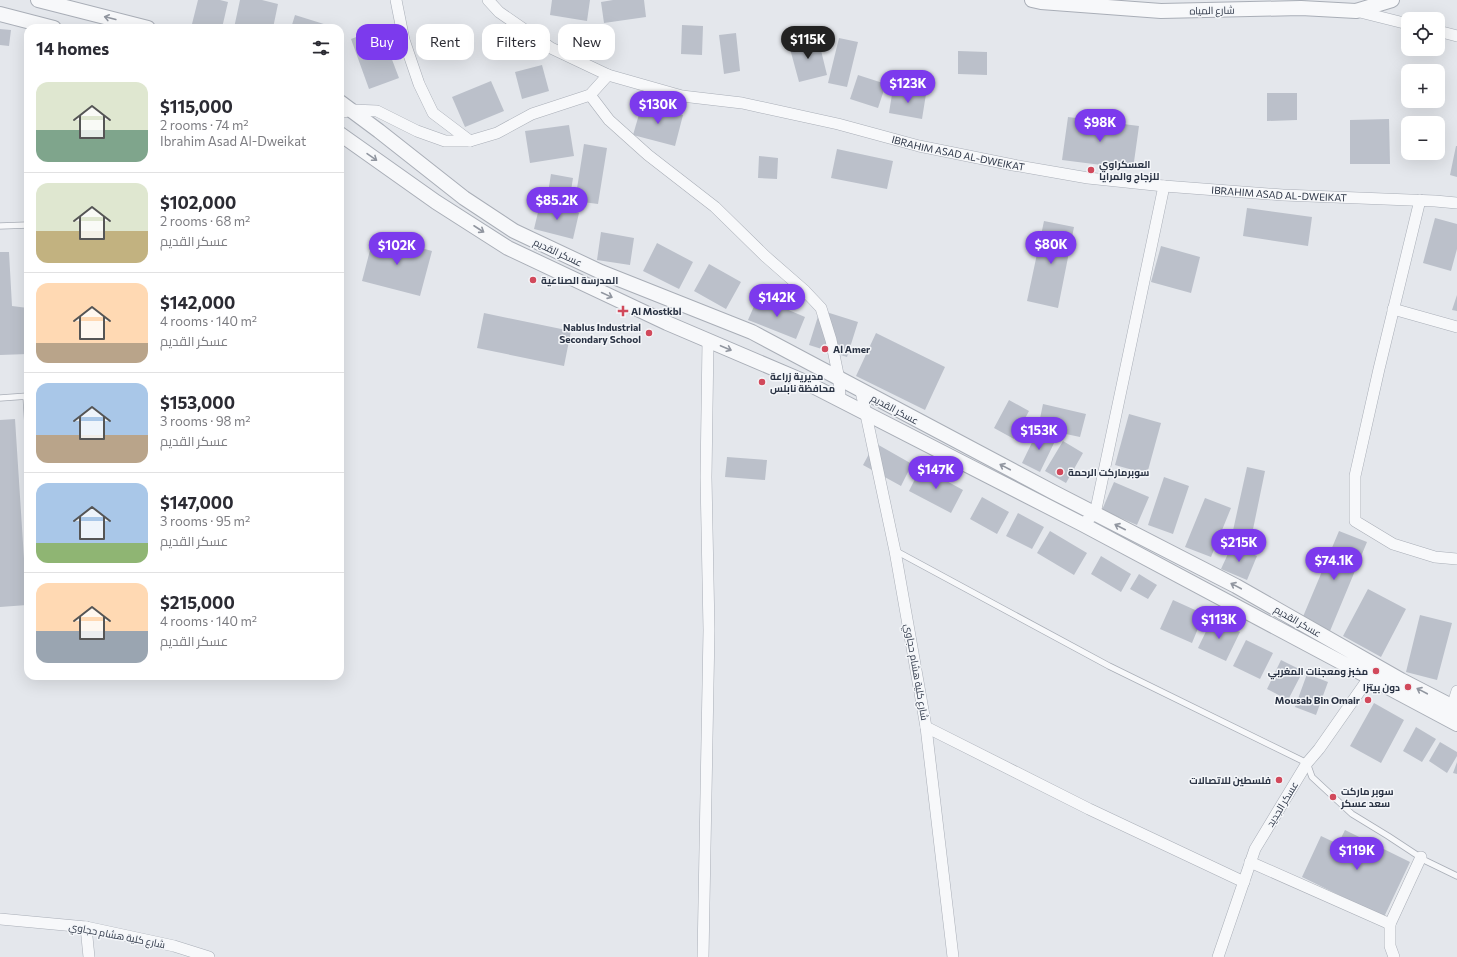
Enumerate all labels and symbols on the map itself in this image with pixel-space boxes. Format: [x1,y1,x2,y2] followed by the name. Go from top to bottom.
[1189,4,1235,17] street label: شارع المياه
[104,14,117,21] one-way arrow
[780,26,836,60] pin: $115K
[880,70,936,104] pin: $123K
[630,91,686,125] pin: $130K
[1076,109,1124,143] pin: $98K
[890,133,1026,173] street label: IBRAHIM ASAD AL-DWEIKAT
[366,153,377,161] one-way arrow
[1099,158,1159,184] place label: العسكراوي للزجاج والمرايا
[1086,165,1096,175] marker: العسكراوي للزجاج والمرايا
[1211,184,1348,204] street label: IBRAHIM ASAD AL-DWEIKAT
[524,187,590,221] pin: $85.2K
[474,225,485,234] one-way arrow
[1027,231,1075,265] pin: $80K
[369,232,425,266] pin: $102K
[531,235,584,270] street label: عسكر القديم
[541,274,618,287] place label: المدرسة الصناعية
[528,275,538,285] marker: المدرسة الصناعية
[749,284,805,318] pin: $142K
[601,292,613,299] one-way arrow
[631,305,682,317] place label: Al Mostkbl
[618,306,628,316] marker: Al Mostkbl
[559,321,641,345] place label: Nablus Industrial Secondary School
[644,328,654,338] marker: Nablus Industrial Secondary School
[833,343,870,355] place label: Al Amer
[820,344,830,354] marker: Al Amer
[720,345,732,353] one-way arrow
[770,370,835,395] place label: مديرية زراعة محافظة نابلس
[757,377,767,387] marker: مديرية زراعة محافظة نابلس
[868,391,921,428] street label: عسكر القديم
[1011,417,1067,451] pin: $153K
[908,456,964,490] pin: $147K
[999,463,1011,470] one-way arrow
[1068,466,1149,479] place label: سوبرماركت الرحمة
[1055,467,1065,477] marker: سوبرماركت الرحمة
[1115,522,1127,530] one-way arrow
[1211,529,1267,563] pin: $215K
[1301,547,1367,581] pin: $74.1K
[1230,582,1242,590] one-way arrow
[1271,603,1324,641] street label: عسكر القديم
[1191,606,1247,640] pin: $113K
[901,623,931,722] street label: شارع كلية هشام حجاوي
[1268,665,1368,680] place label: مخبز ومعجنات المغربي
[1371,666,1381,676] marker: مخبز ومعجنات المغربي
[1363,681,1400,694] place label: دون بيتزا
[1403,682,1413,692] marker: دون بيتزا
[1417,687,1429,694] one-way arrow
[1275,694,1360,706] place label: Mousab Bin Omair
[1363,695,1373,705] marker: Mousab Bin Omair
[1189,774,1271,787] place label: فلسطين للاتصالات
[1274,775,1284,785] marker: فلسطين للاتصالات
[1264,779,1300,829] street label: عسكر الجديد
[1340,785,1394,810] place label: سوبر ماركت سعد عسكر
[1328,792,1338,802] marker: سوبر ماركت سعد عسكر
[1329,837,1385,871] pin: $119K
[67,920,166,952] street label: شارع كلية هشام حجاوي

